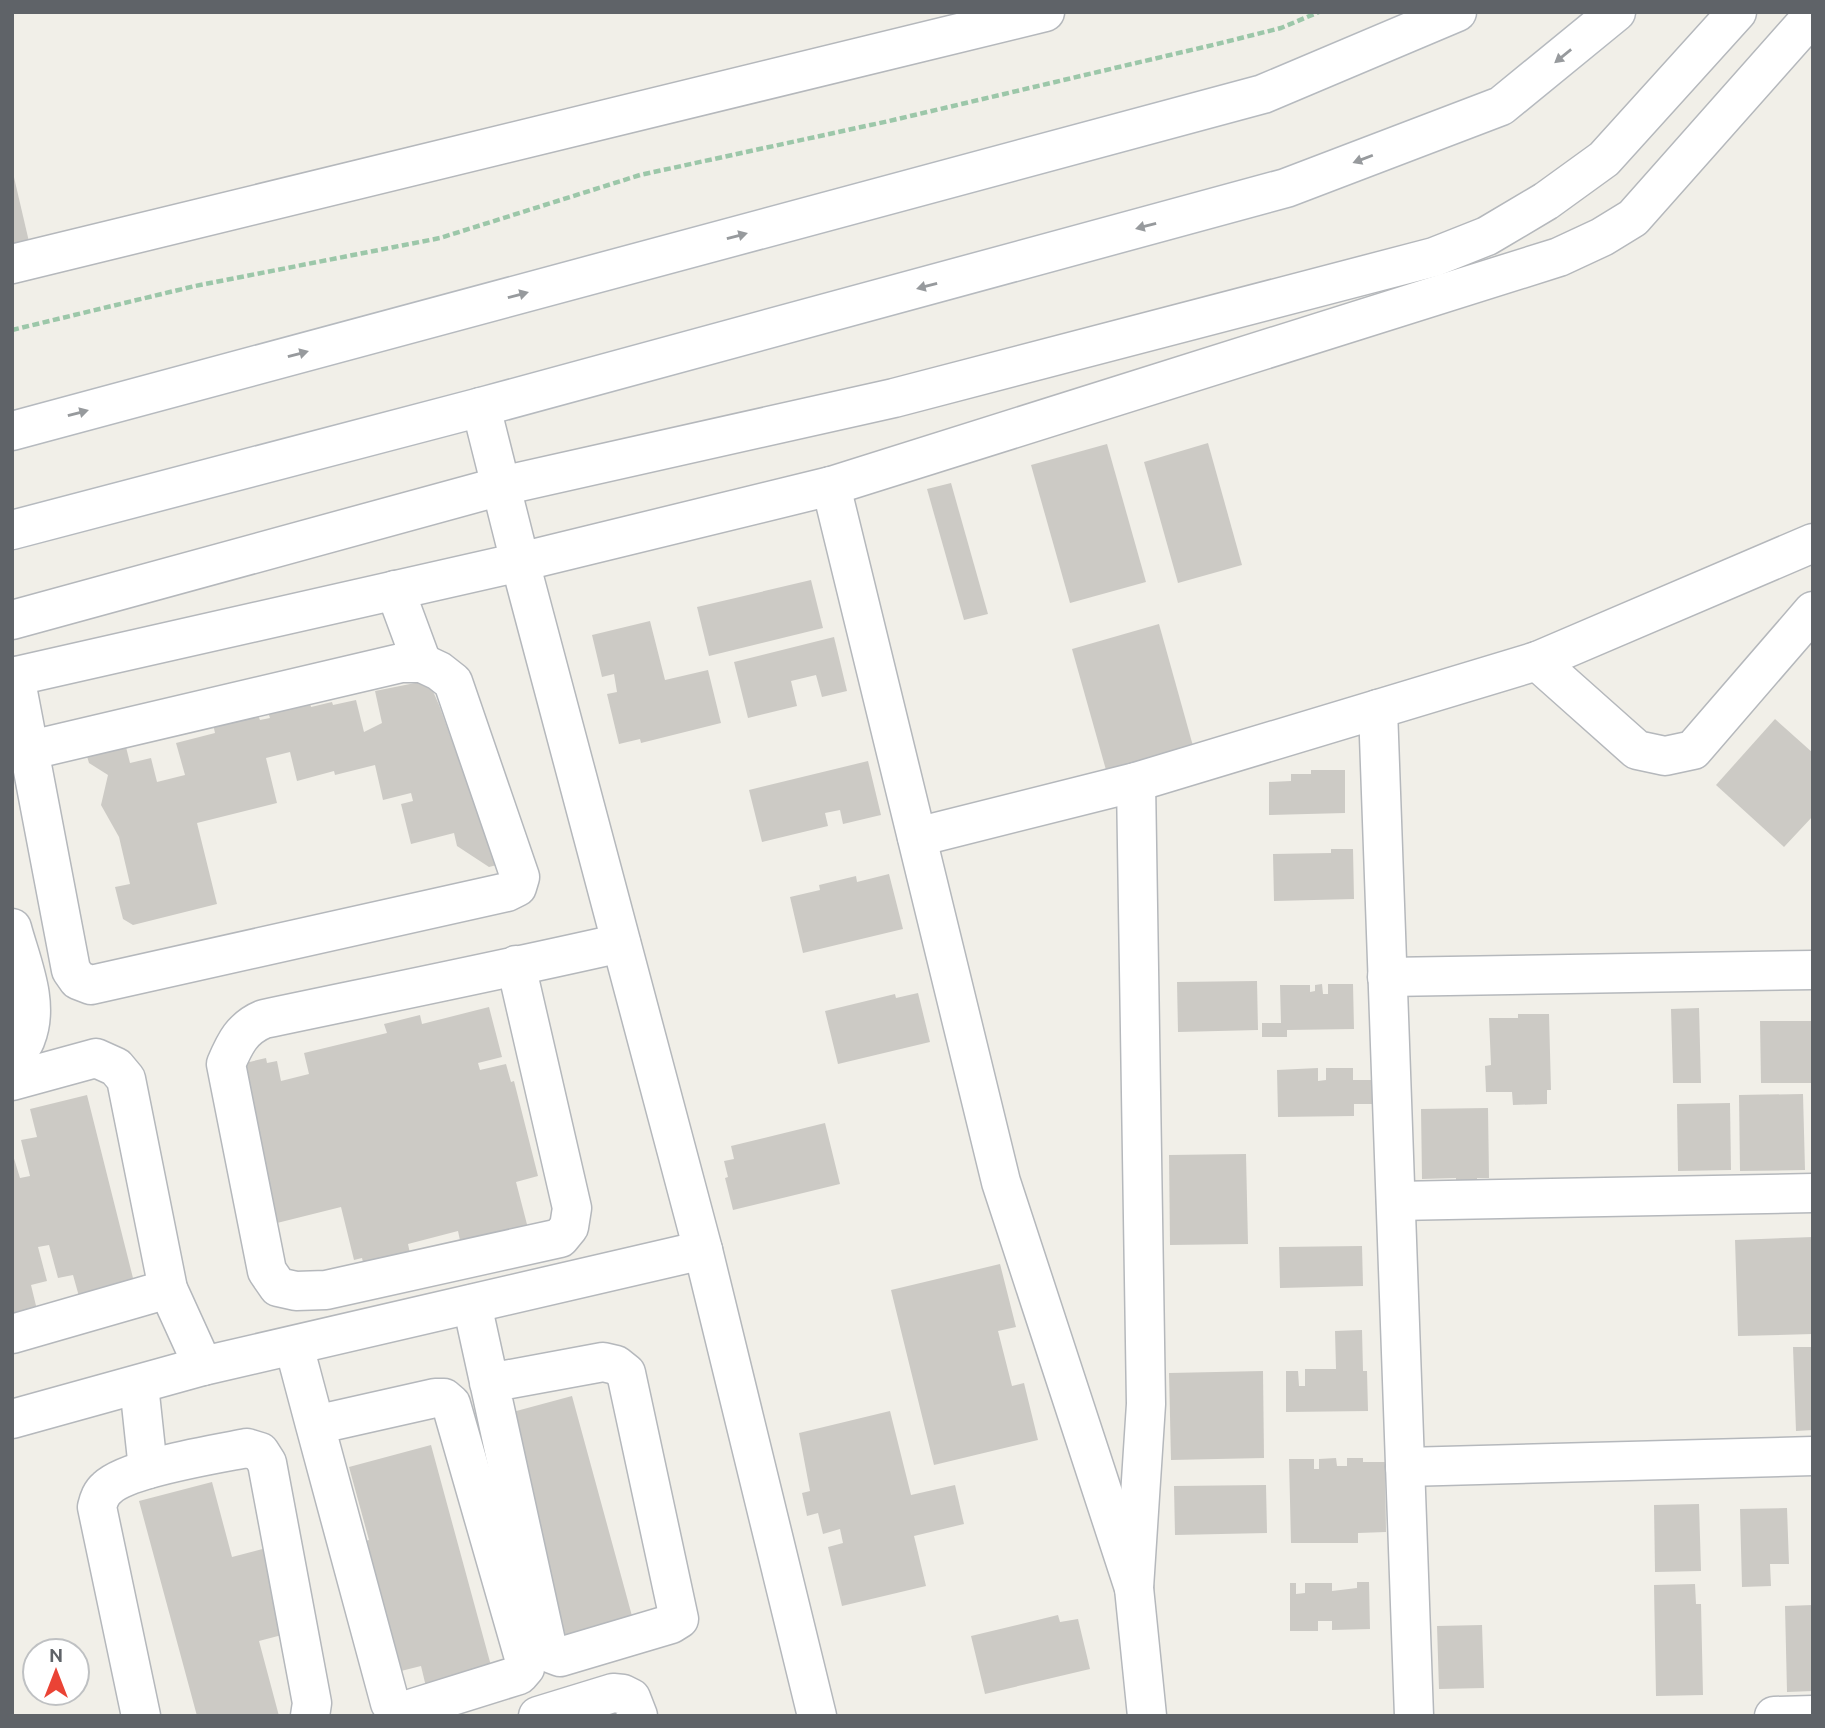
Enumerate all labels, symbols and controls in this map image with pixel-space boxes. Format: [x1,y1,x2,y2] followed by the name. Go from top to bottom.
[1555,48,1573,63] one-way arrow
[1353,153,1374,164] one-way arrow
[1136,222,1157,232] one-way arrow
[727,230,749,241] one-way arrow
[916,281,938,292] one-way arrow
[507,289,529,300] one-way arrow
[287,348,309,359] one-way arrow
[67,407,89,418] one-way arrow
[21,1637,91,1707] north arrow
[49,1644,63,1666] text: N

